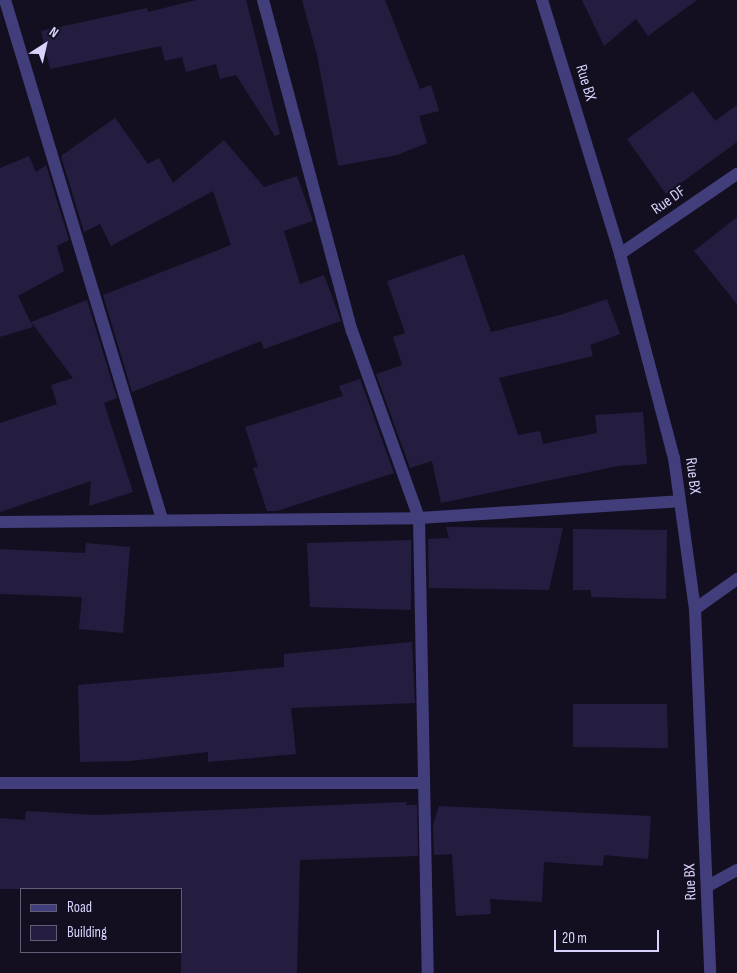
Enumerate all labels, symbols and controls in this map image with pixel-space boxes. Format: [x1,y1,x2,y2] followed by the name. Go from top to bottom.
[20,20,70,70] north arrow
[46,23,62,41] text: N
[570,63,600,103] street label: Rue BX
[648,182,690,220] street label: Rue DF
[680,457,704,495] street label: Rue BX
[681,863,701,901] street label: Rue BX
[20,888,182,953] legend
[67,898,92,917] text: Road
[557,920,662,952] scale bar
[67,923,107,942] text: Building
[562,929,587,948] text: 20 m

